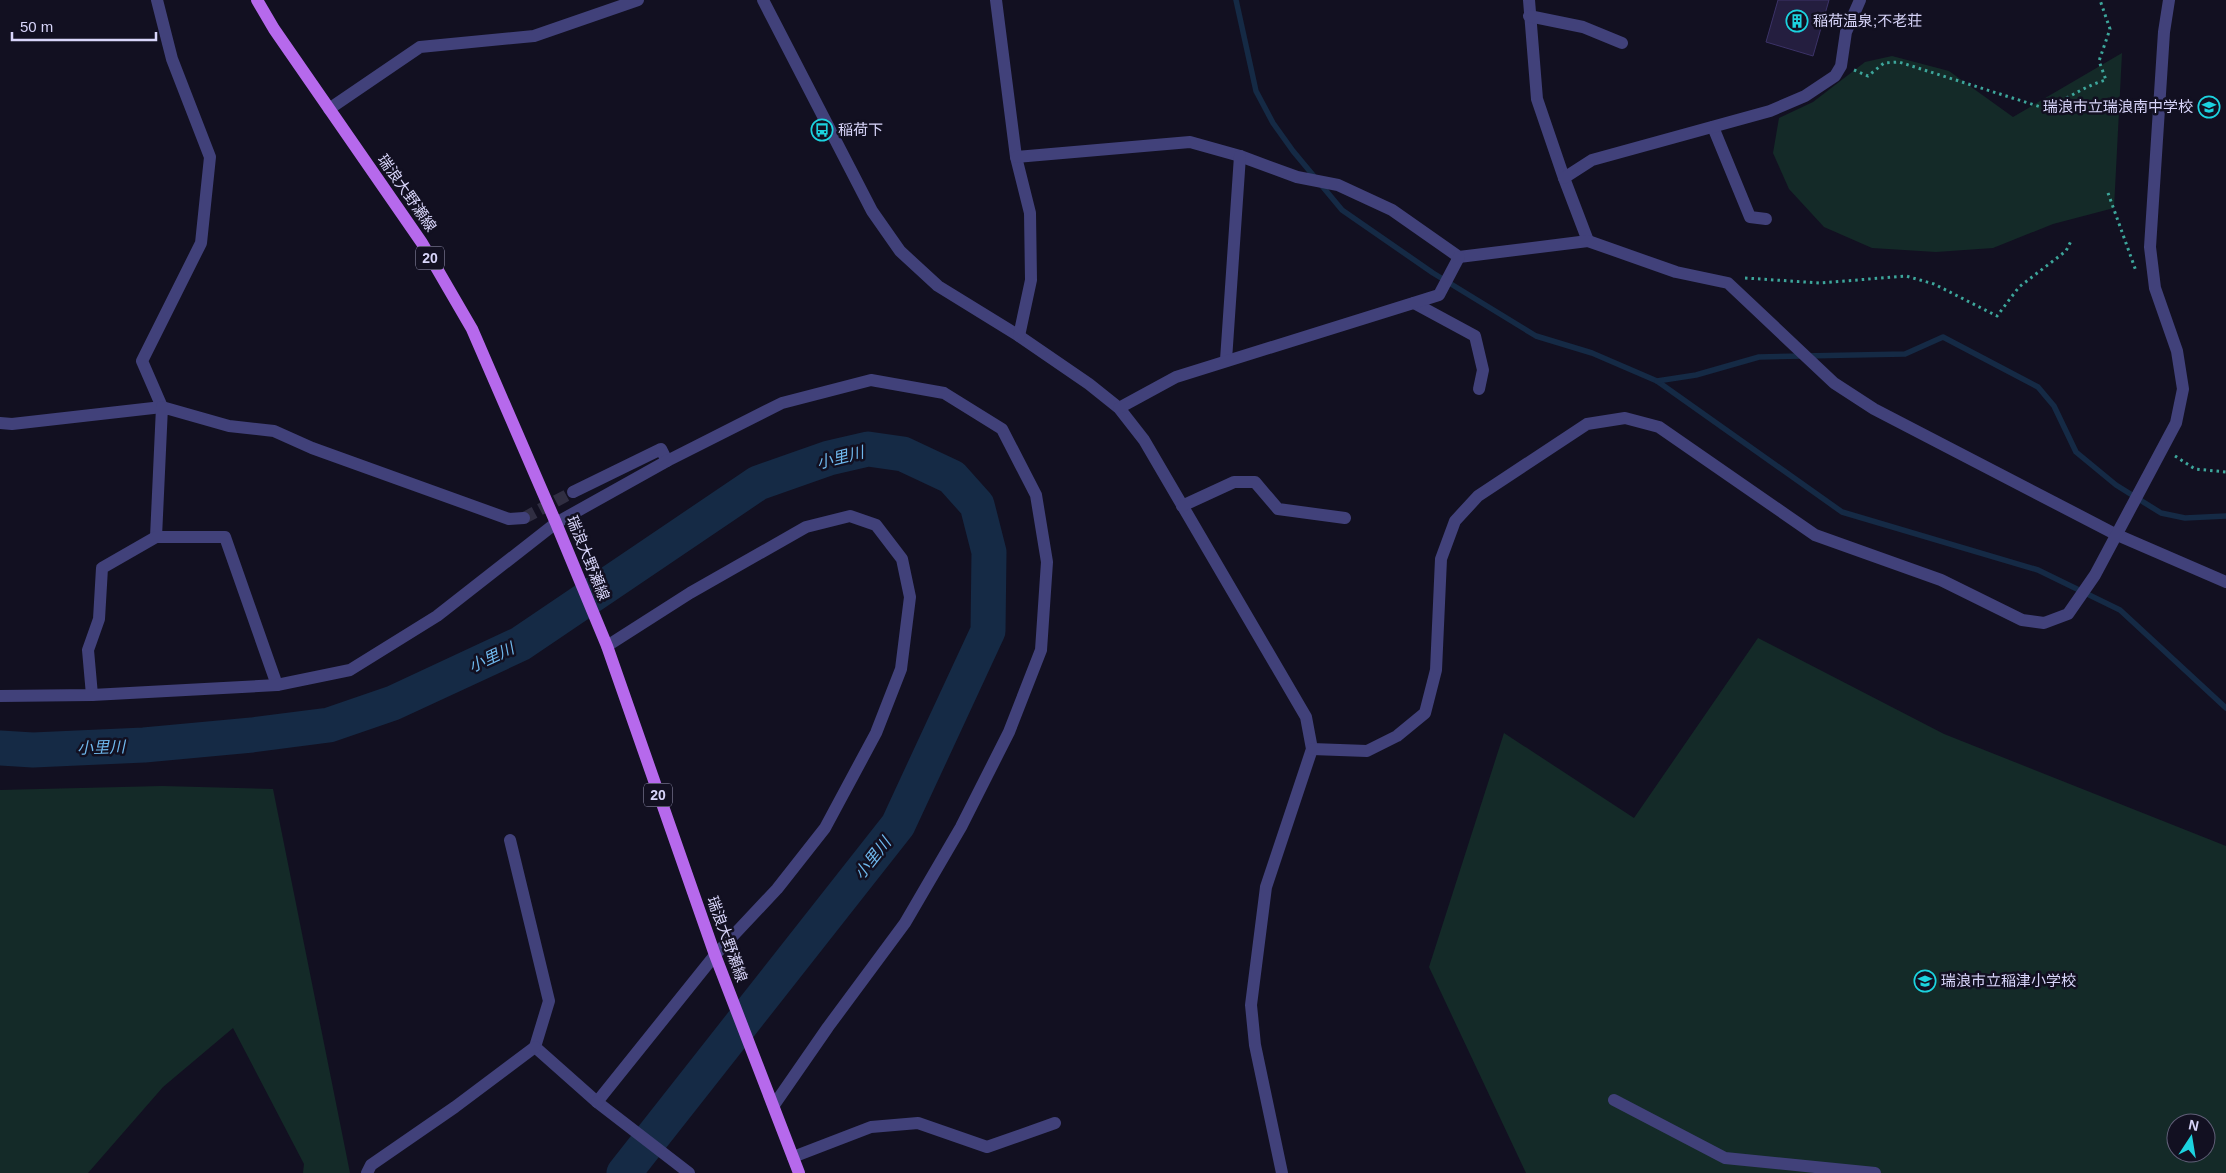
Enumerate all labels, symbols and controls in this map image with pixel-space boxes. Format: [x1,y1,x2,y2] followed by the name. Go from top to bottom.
[1785,9,1809,33] building icon: 稲荷温泉;不老荘
[12,10,156,42] scale bar
[1813,12,1922,29] place label: 稲荷温泉;不老荘
[20,18,53,35] text: 50 m
[2197,95,2221,119] school or university icon: 瑞浪市立瑞浪南中学校
[2043,98,2193,115] place label: 瑞浪市立瑞浪南中学校
[810,118,834,142] bus stop icon: 稲荷下
[838,121,883,138] place label: 稲荷下
[375,151,440,234] street label: 瑞浪大野瀬線
[416,247,444,270] road number: 20
[815,443,867,472] water label: 小里川
[564,513,613,603] street label: 瑞浪大野瀬線
[466,639,518,675] water label: 小里川
[77,738,127,757] water label: 小里川
[644,784,672,806] road number: 20
[851,833,895,882] water label: 小里川
[704,894,751,984] street label: 瑞浪大野瀬線
[1913,969,1937,993] school or university icon: 瑞浪市立稲津小学校
[1941,972,2076,989] place label: 瑞浪市立稲津小学校
[2166,1113,2216,1163] north arrow
[2187,1116,2200,1134] text: N

